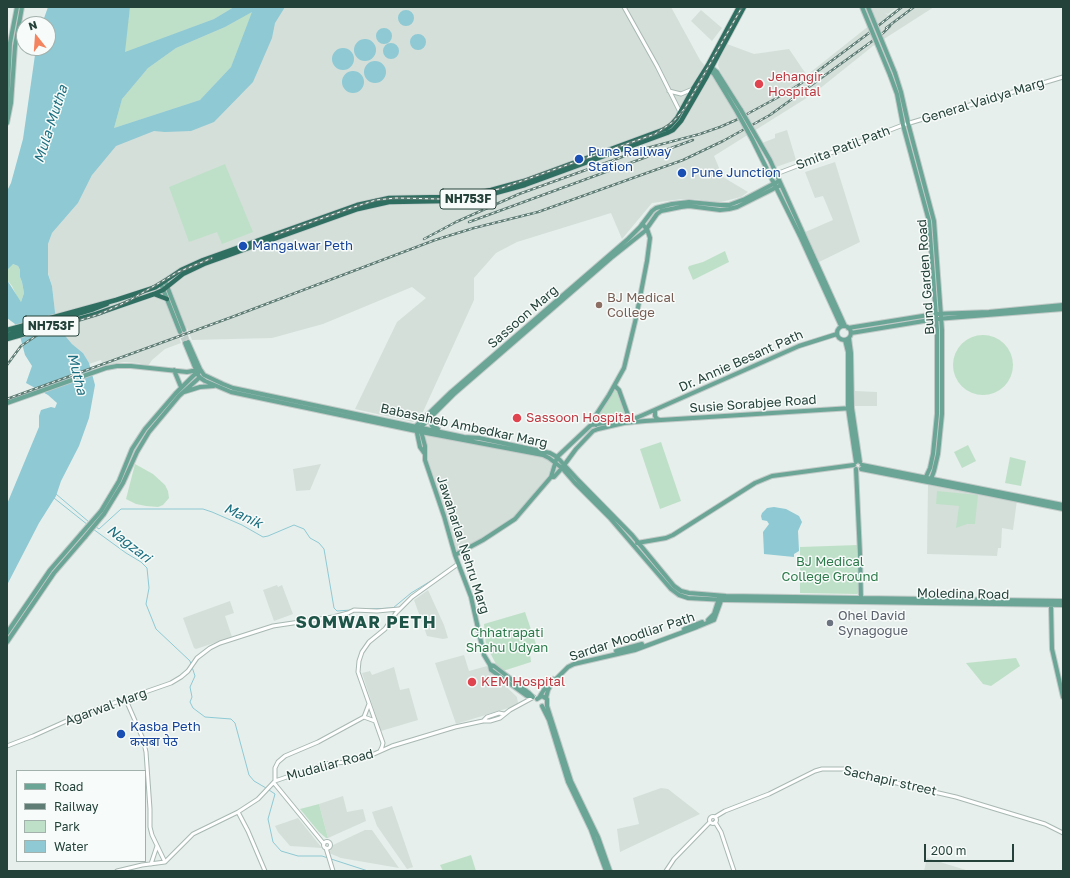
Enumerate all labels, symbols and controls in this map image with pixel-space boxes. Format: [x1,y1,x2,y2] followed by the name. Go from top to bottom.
[16,16,56,56] north arrow
[27,18,39,32] text: N
[768,69,823,100] place label: Jehangir Hospital
[920,75,1046,127] street label: General Vaidya Marg
[753,78,765,90] marker: Jehangir Hospital
[31,83,71,165] water label: Mula-Mutha
[794,123,892,173] street label: Smita Patil Path
[588,144,671,175] place label: Pune Railway Station
[573,153,585,165] marker: Pune Railway Station
[691,165,781,181] place label: Pune Junction
[676,167,688,179] marker: Pune Junction
[440,189,496,209] road number: NH753F
[914,219,938,335] street label: Bund Garden Road
[252,238,353,254] place label: Mangalwar Peth
[237,240,249,252] marker: Mangalwar Peth
[485,282,561,352] street label: Sassoon Marg
[607,290,675,321] place label: BJ Medical College
[594,300,604,310] marker: BJ Medical College
[23,316,79,336] road number: NH753F
[676,327,806,395] street label: Dr. Annie Besant Path
[64,351,90,397] water label: Mutha
[689,392,817,416] street label: Susie Sorabjee Road
[379,401,549,451] street label: Babasaheb Ambedkar Marg
[526,410,635,426] place label: Sassoon Hospital
[511,412,523,424] marker: Sassoon Hospital
[433,474,493,616] street label: Jawaharlal Nehru Marg
[221,500,265,532] water label: Manik
[104,522,154,566] water label: Nagzari
[782,554,878,585] park label: BJ Medical College Ground
[917,585,1009,603] street label: Moledina Road
[838,608,908,639] place label: Ohel David Synagogue
[567,609,697,665] street label: Sardar Moodliar Path
[295,613,437,633] district label: SOMWAR PETH
[825,618,835,628] marker: Ohel David Synagogue
[466,625,548,656] park label: Chhatrapati Shahu Udyan
[481,674,565,690] place label: KEM Hospital
[466,676,478,688] marker: KEM Hospital
[63,685,149,729] street label: Agarwal Marg
[130,719,201,750] place label: Kasba Peth कसबा पेठ
[115,728,127,740] marker: Kasba Peth कसबा पेठ
[285,746,375,784] street label: Mudaliar Road
[842,763,938,799] street label: Sachapir street
[16,770,146,862] legend
[54,779,83,794] text: Road
[54,799,99,814] text: Railway
[54,819,80,834] text: Park
[926,836,1016,862] scale bar
[54,839,88,854] text: Water
[931,843,966,858] text: 200 m

